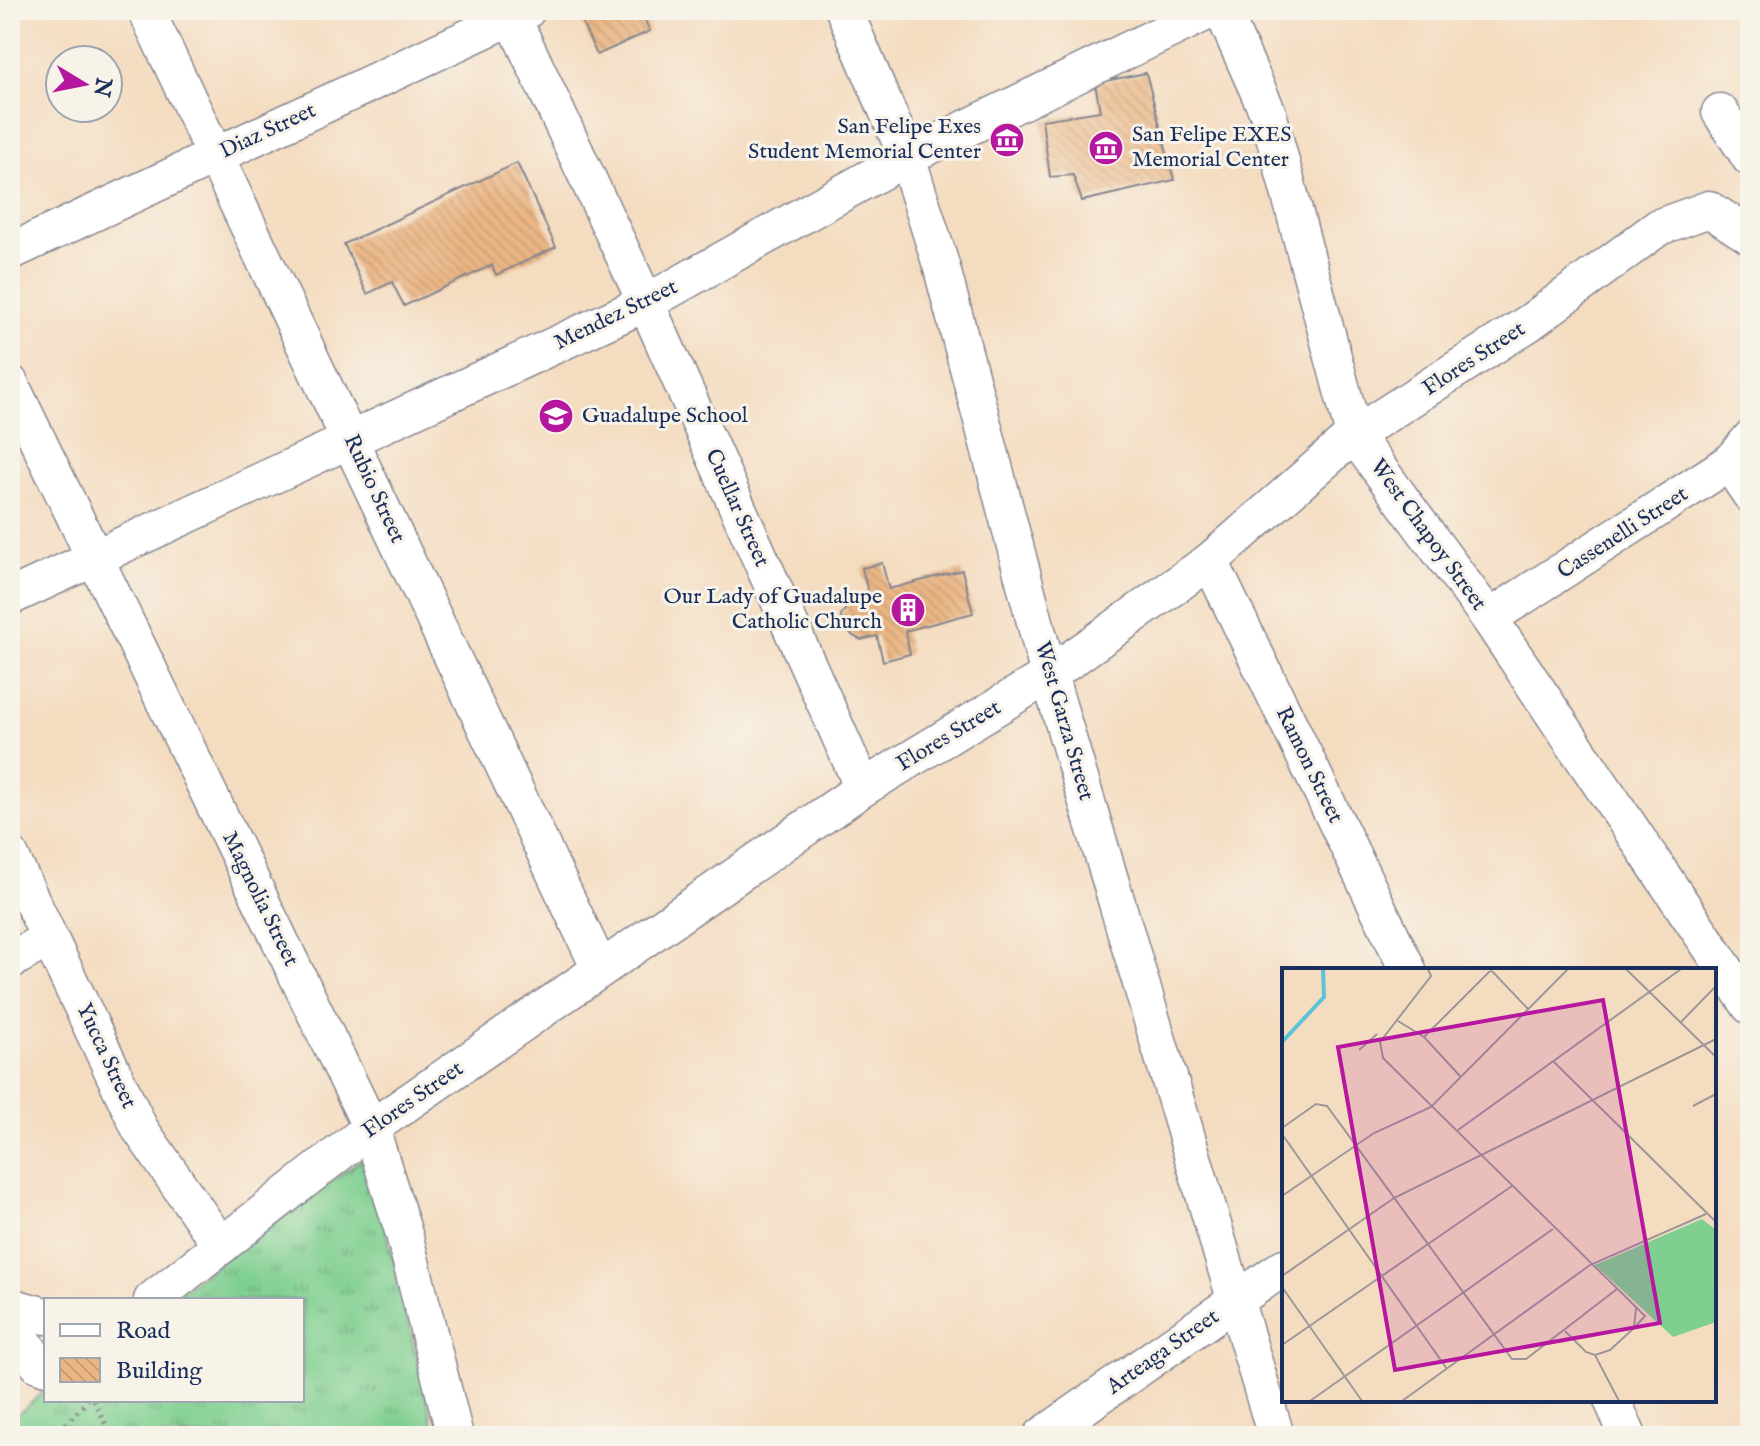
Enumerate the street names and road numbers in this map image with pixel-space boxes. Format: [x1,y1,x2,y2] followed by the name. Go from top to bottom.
[216,96,321,165] street label: Diaz Street
[550,273,683,357] street label: Mendez Street
[1417,315,1531,403] street label: Flores Street
[337,430,412,548] street label: Rubio Street
[699,445,776,572] street label: Cuellar Street
[1364,454,1493,617] street label: West Chapoy Street
[1552,480,1694,586] street label: Cassenelli Street
[1028,638,1100,804] street label: West Garza Street
[892,694,1007,778] street label: Flores Street
[1269,702,1349,828] street label: Ramon Street
[215,827,305,971] street label: Magnolia Street
[69,999,143,1114] street label: Yucca Street
[357,1055,469,1145] street label: Flores Street
[1100,1303,1225,1402] street label: Arteaga Street

